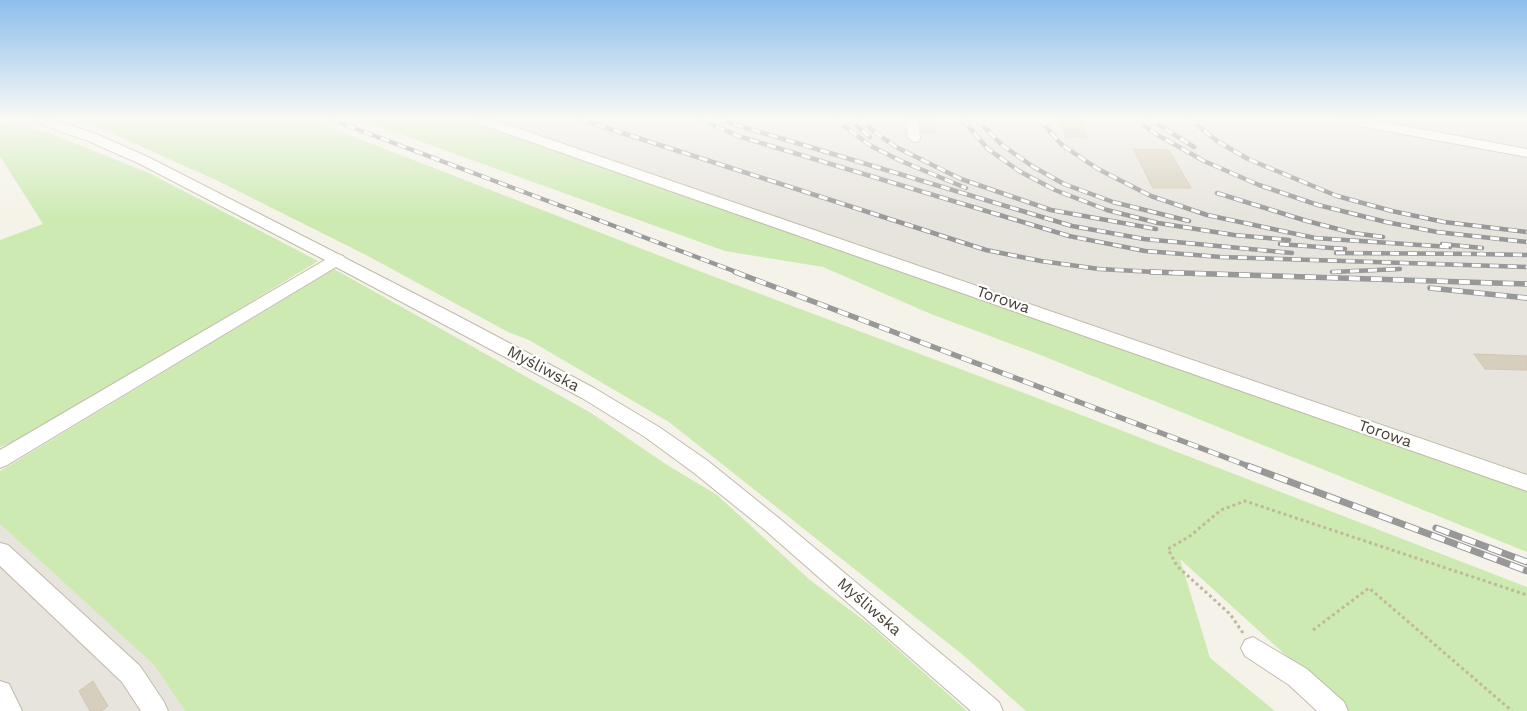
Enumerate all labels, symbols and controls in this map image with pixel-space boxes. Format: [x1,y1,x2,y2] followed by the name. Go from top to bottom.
[974,282,1032,318] street label: Torowa
[504,342,582,396] street label: Myśliwska
[1356,416,1414,452] street label: Torowa
[833,574,905,640] street label: Myśliwska

